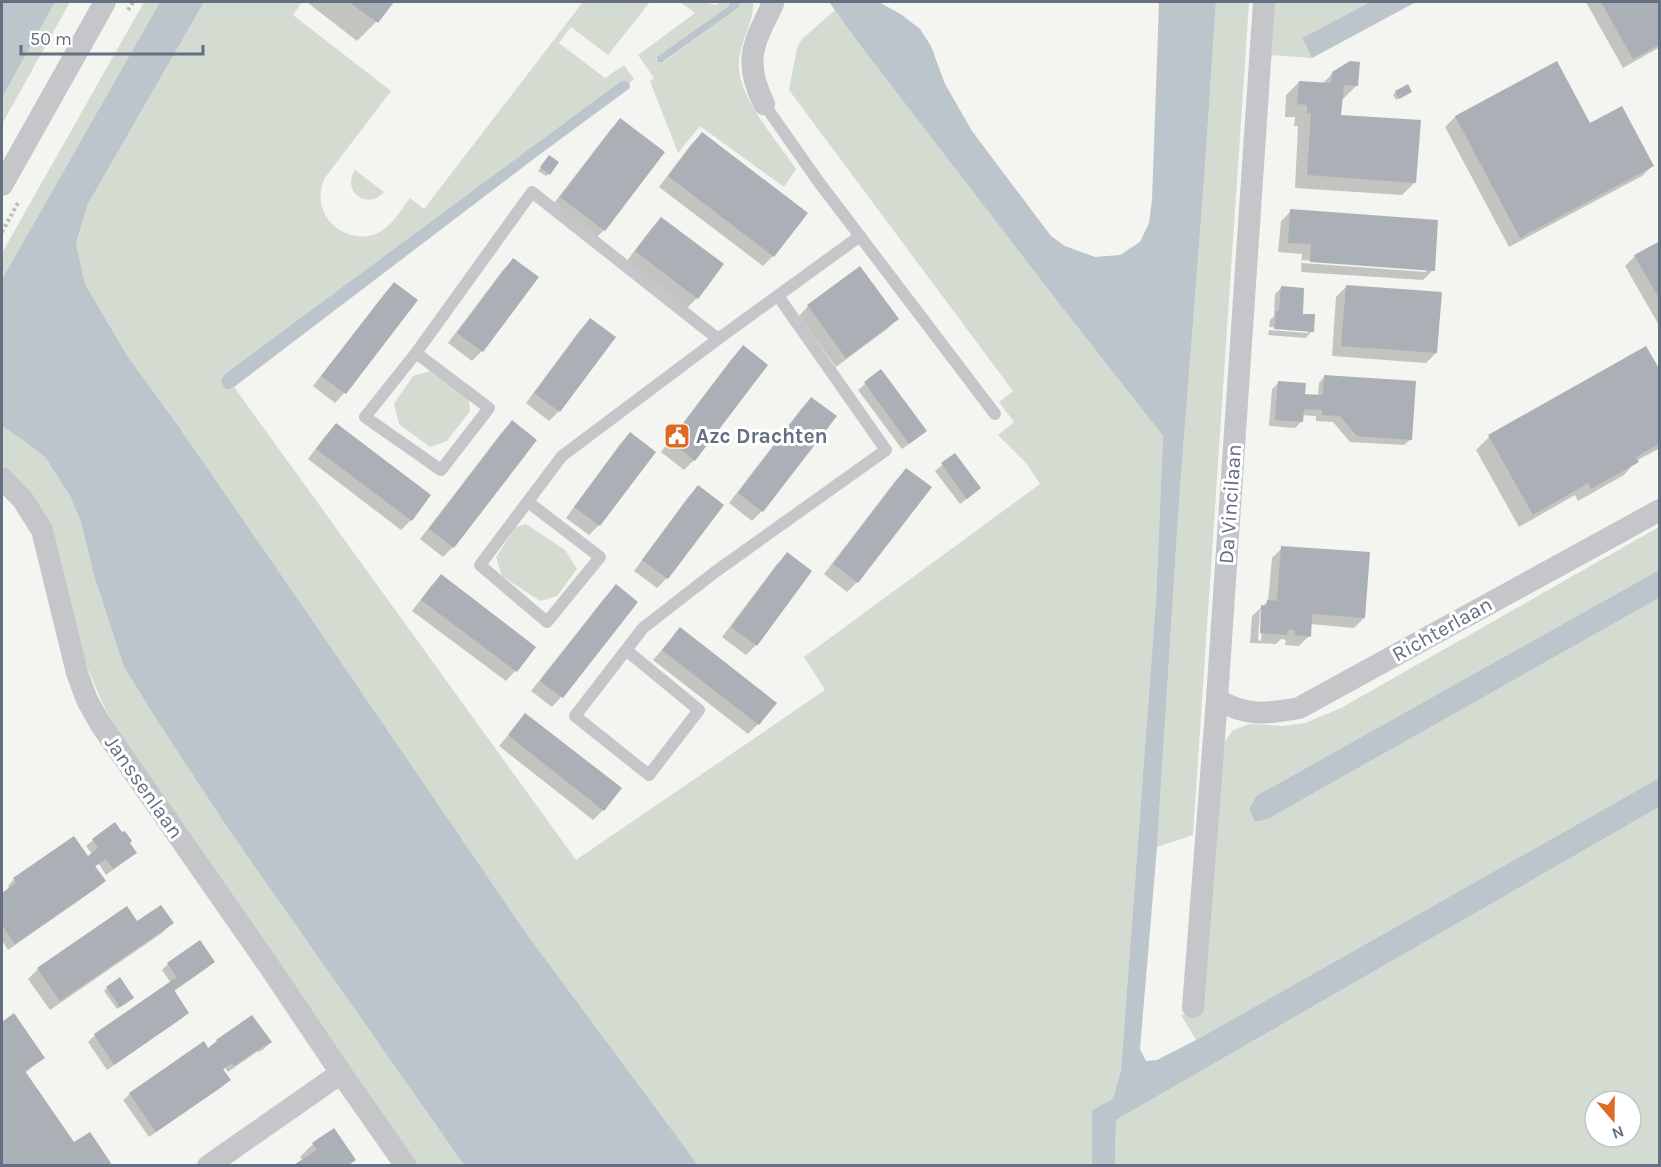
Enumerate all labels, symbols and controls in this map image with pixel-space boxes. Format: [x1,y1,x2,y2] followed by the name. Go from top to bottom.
[21,18,202,56] scale bar
[30,28,72,50] text: 50 m
[662,421,692,451] public building icon: Azc Drachten
[696,424,828,448] place label: Azc Drachten
[1214,443,1246,565] street label: Da Vincilaan
[1388,592,1496,666] street label: Richterlaan
[100,731,188,843] street label: Janssenlaan
[1583,1089,1643,1149] north arrow
[1609,1122,1627,1144] text: N

